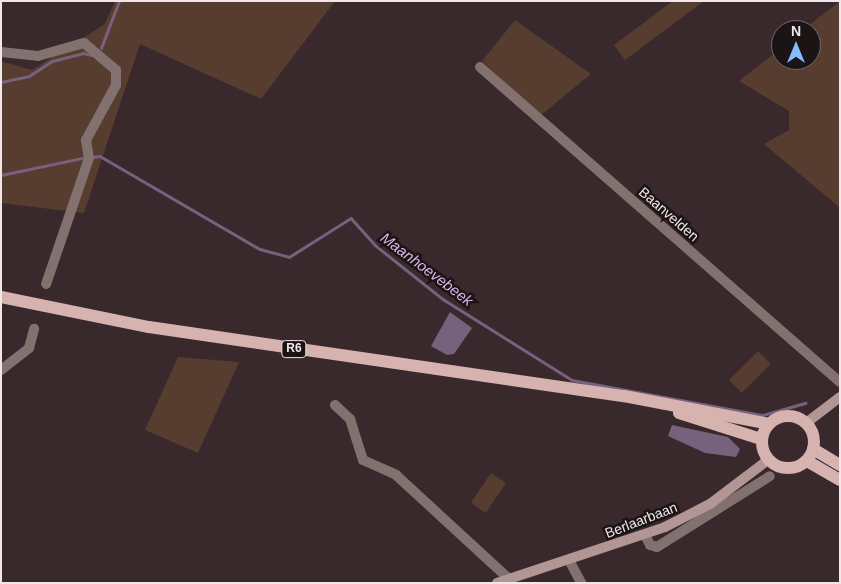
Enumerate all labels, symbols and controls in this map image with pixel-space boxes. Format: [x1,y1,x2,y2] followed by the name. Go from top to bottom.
[771,20,821,70] north arrow
[791,23,801,39] text: N
[636,183,702,245] street label: Baanvelden
[377,228,477,310] water label: Maanhoevebeek
[280,339,308,358] road number: R6
[602,498,680,542] street label: Berlaarbaan

